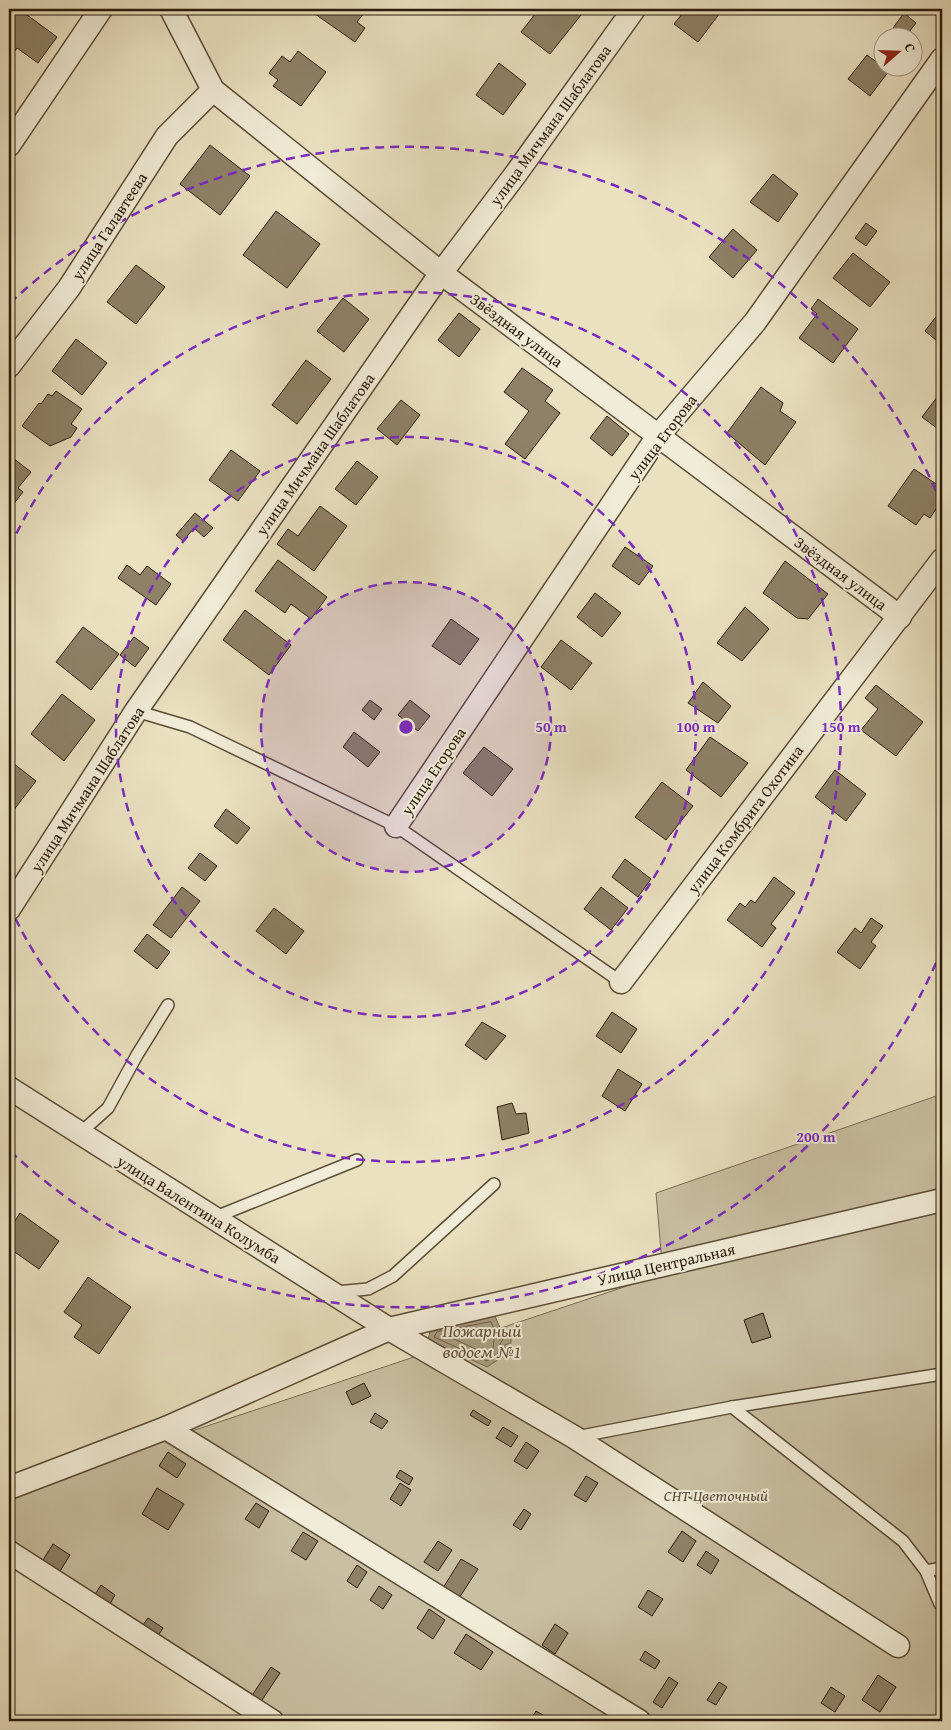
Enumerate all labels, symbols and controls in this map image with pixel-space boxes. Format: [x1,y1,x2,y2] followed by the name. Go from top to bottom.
[874,28,924,78] north arrow
[483,39,617,211] street label: улица Мичмана Шаблатова
[899,40,921,55] text: С
[64,167,153,286] street label: улица Галавтеева
[465,287,569,373] street label: Звёздная улица
[249,367,381,541] street label: улица Мичмана Шаблатова
[621,389,702,486] street label: улица Егорова
[789,530,893,616] street label: Звёздная улица
[24,701,150,878] street label: улица Мичмана Шаблатова
[535,716,567,737] text: 50 m
[676,716,716,737] text: 100 m
[821,716,861,737] text: 150 m
[397,718,415,736] centre of rings
[394,722,472,821] street label: улица Егорова
[680,739,809,899] street label: улица Комбрига Охотина
[796,1126,836,1147] text: 200 m
[112,1148,286,1269] street label: улица Валентина Колумба
[595,1236,737,1292] street label: Улица Центральная
[443,1317,521,1365] water label: Пожарный водоем №1
[664,1483,768,1507] park label: СНТ Цветочный

